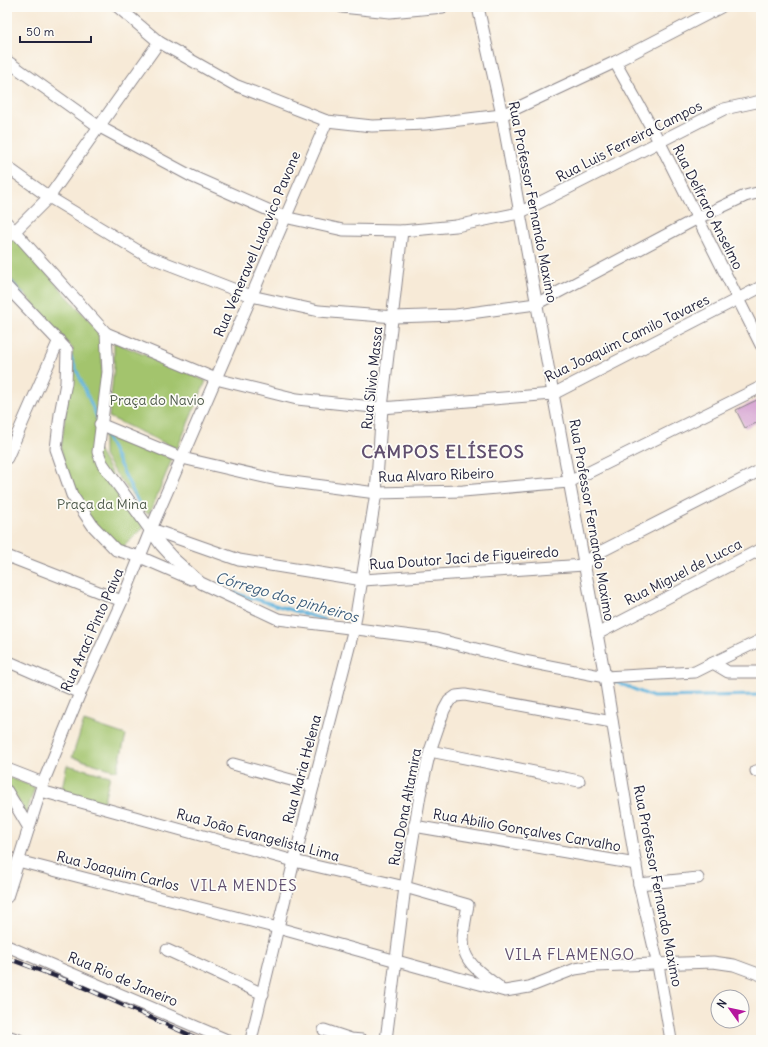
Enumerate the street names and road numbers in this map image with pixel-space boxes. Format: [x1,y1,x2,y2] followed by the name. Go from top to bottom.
[553,96,705,186] street label: Rua Luis Ferreira Campos
[505,100,561,304] street label: Rua Professor Fernando Maximo
[669,141,747,273] street label: Rua Delfraro Anselmo
[210,148,304,340] street label: Rua Veneravel Ludovico Pavone
[542,290,712,386] street label: Rua Joaquim Camilo Tavares
[358,326,386,430] street label: Rua Silvio Massa
[565,418,619,623] street label: Rua Professor Fernando Maximo
[378,464,494,486] street label: Rua Alvaro Ribeiro
[621,535,745,609] street label: Rua Miguel de Lucca
[369,542,560,574] street label: Rua Doutor Jaci de Figueiredo
[57,565,127,695] street label: Rua Araci Pinto Paiva
[279,713,325,825] street label: Rua Maria Helena
[385,747,425,867] street label: Rua Dona Altamira
[630,784,686,988] street label: Rua Professor Fernando Maximo
[174,805,342,865] street label: Rua João Evangelista Lima
[432,805,622,855] street label: Rua Abilio Gonçalves Carvalho
[55,847,181,895] street label: Rua Joaquim Carlos
[65,948,181,1010] street label: Rua Rio de Janeiro

